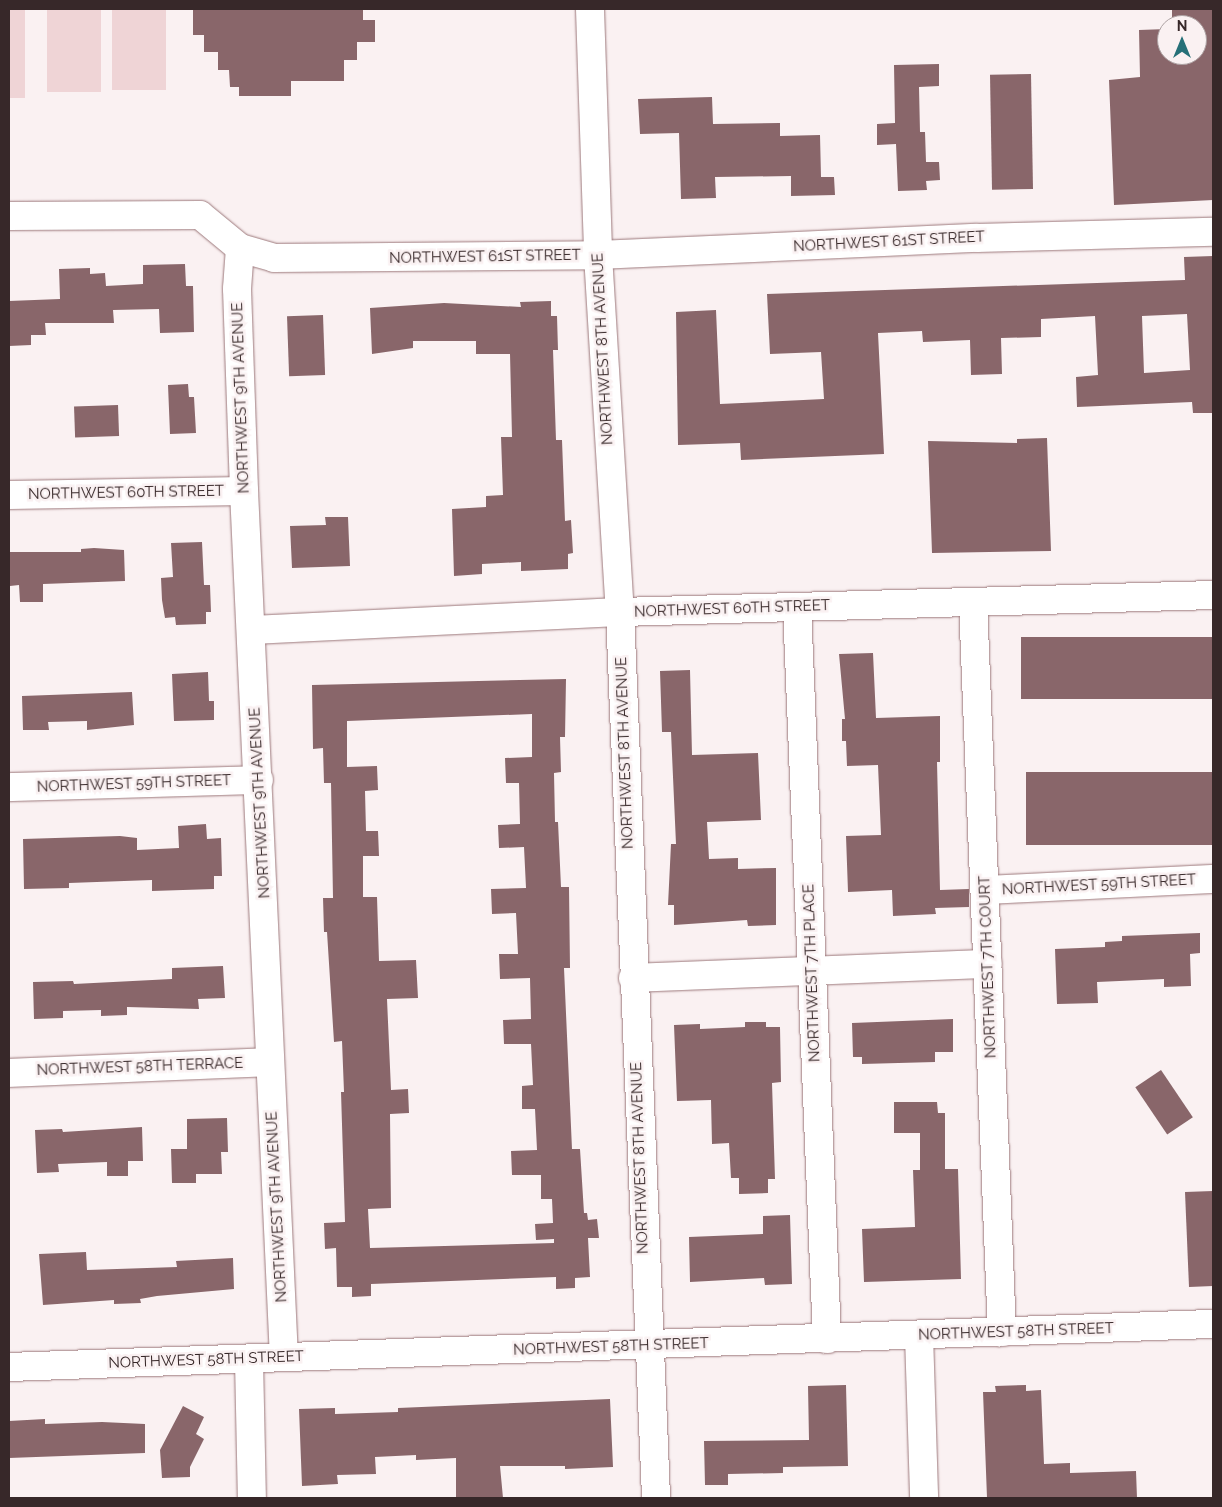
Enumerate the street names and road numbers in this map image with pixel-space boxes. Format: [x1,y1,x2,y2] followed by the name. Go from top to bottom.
[792,228,986,256] street label: NORTHWEST 61ST STREET
[389,246,581,268] street label: NORTHWEST 61ST STREET
[589,252,617,446] street label: NORTHWEST 8TH AVENUE
[229,302,253,494] street label: NORTHWEST 9TH AVENUE
[28,482,224,504] street label: NORTHWEST 60TH STREET
[634,597,830,621] street label: NORTHWEST 60TH STREET
[613,656,637,850] street label: NORTHWEST 8TH AVENUE
[246,707,274,899] street label: NORTHWEST 9TH AVENUE
[36,772,232,796] street label: NORTHWEST 59TH STREET
[1001,871,1197,899] street label: NORTHWEST 59TH STREET
[976,875,1000,1059] street label: NORTHWEST 7TH COURT
[800,883,824,1063] street label: NORTHWEST 7TH PLACE
[36,1054,244,1080] street label: NORTHWEST 58TH TERRACE
[628,1061,652,1255] street label: NORTHWEST 8TH AVENUE
[263,1111,291,1303] street label: NORTHWEST 9TH AVENUE
[918,1320,1114,1344] street label: NORTHWEST 58TH STREET
[513,1335,709,1359] street label: NORTHWEST 58TH STREET
[108,1348,304,1372] street label: NORTHWEST 58TH STREET

